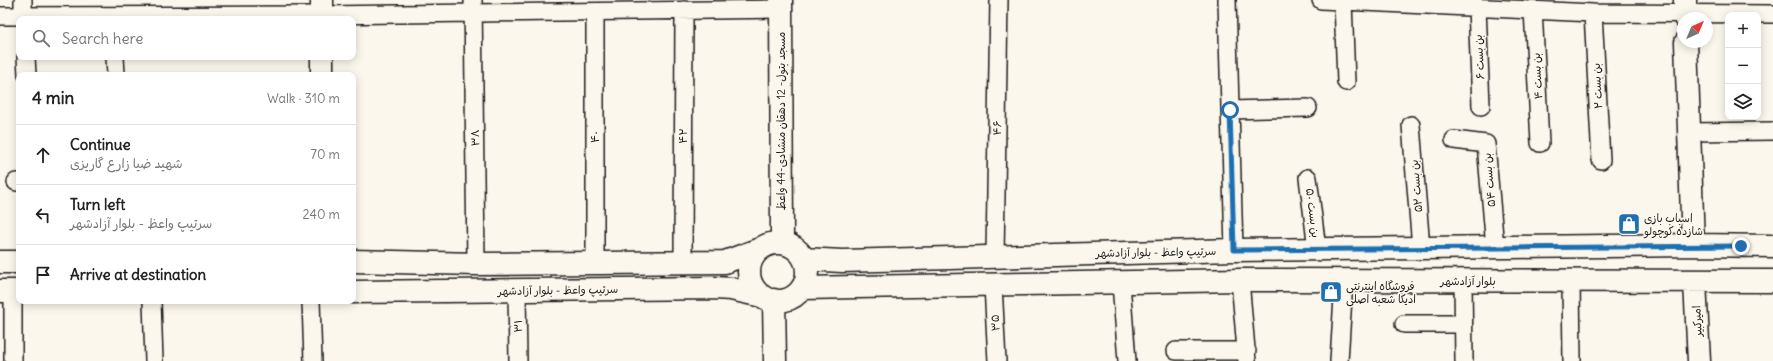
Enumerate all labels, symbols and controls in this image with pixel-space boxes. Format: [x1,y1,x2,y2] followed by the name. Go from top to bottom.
[1677,12,1713,48] north arrow
[1725,12,1761,120] map controls
[1725,12,1761,48] button: +
[16,16,356,60] search box
[30,27,52,49] icon: search
[62,29,143,48] text: Search here
[774,32,789,210] street label: مسجد بتول- 12 دهقان منشادی-44 واعظ
[1471,34,1488,80] street label: بن بست ۶
[1725,48,1761,84] button: −
[1529,52,1546,100] street label: بن بست ۴
[1589,63,1606,109] street label: بن بست ۲
[1725,84,1761,120] button: layers
[32,87,74,109] text: 4 min
[267,90,340,107] text: Walk · 310 m
[1221,101,1239,119] route start
[990,120,1004,136] street label: ۴۶
[676,128,690,144] street label: ۴۲
[468,130,482,146] street label: ۳۸
[588,131,602,143] street label: ۴۰
[70,135,131,154] text: Continue
[32,144,54,166] icon: ahead
[311,146,340,163] text: 70 m
[1480,152,1499,208] street label: بن بست ۵۴
[70,155,183,172] text: شهید ضیا زارع گاریزی
[1407,159,1426,213] street label: بن بست ۵۲
[1302,188,1323,239] street label: بن بست ۵۰
[70,195,125,214] text: Turn left
[32,204,54,226] icon: left
[303,206,340,223] text: 240 m
[1616,211,1642,237] shop icon: اسباب بازی شازده کوچولو
[1643,211,1703,239] place label: اسباب بازی شازده کوچولو
[70,215,212,232] text: سرتیپ واعظ - بلوار آزادشهر
[1732,237,1750,255] route end
[1095,244,1216,261] street label: سرتیپ واعظ - بلوار آزادشهر
[32,264,54,286] icon: arrive
[70,265,206,284] text: Arrive at destination
[1439,274,1496,289] street label: بلوار آزادشهر
[1318,279,1344,305] shop icon: فروشگاه اینترنتی ادیکا شعبه اصلی
[1346,279,1416,307] place label: فروشگاه اینترنتی ادیکا شعبه اصلی
[497,282,618,299] street label: سرتیپ واعظ - بلوار آزادشهر
[1689,305,1706,338] street label: امیرکبیر
[988,314,1002,332] street label: ۳۵
[511,319,525,333] street label: ۳۱

